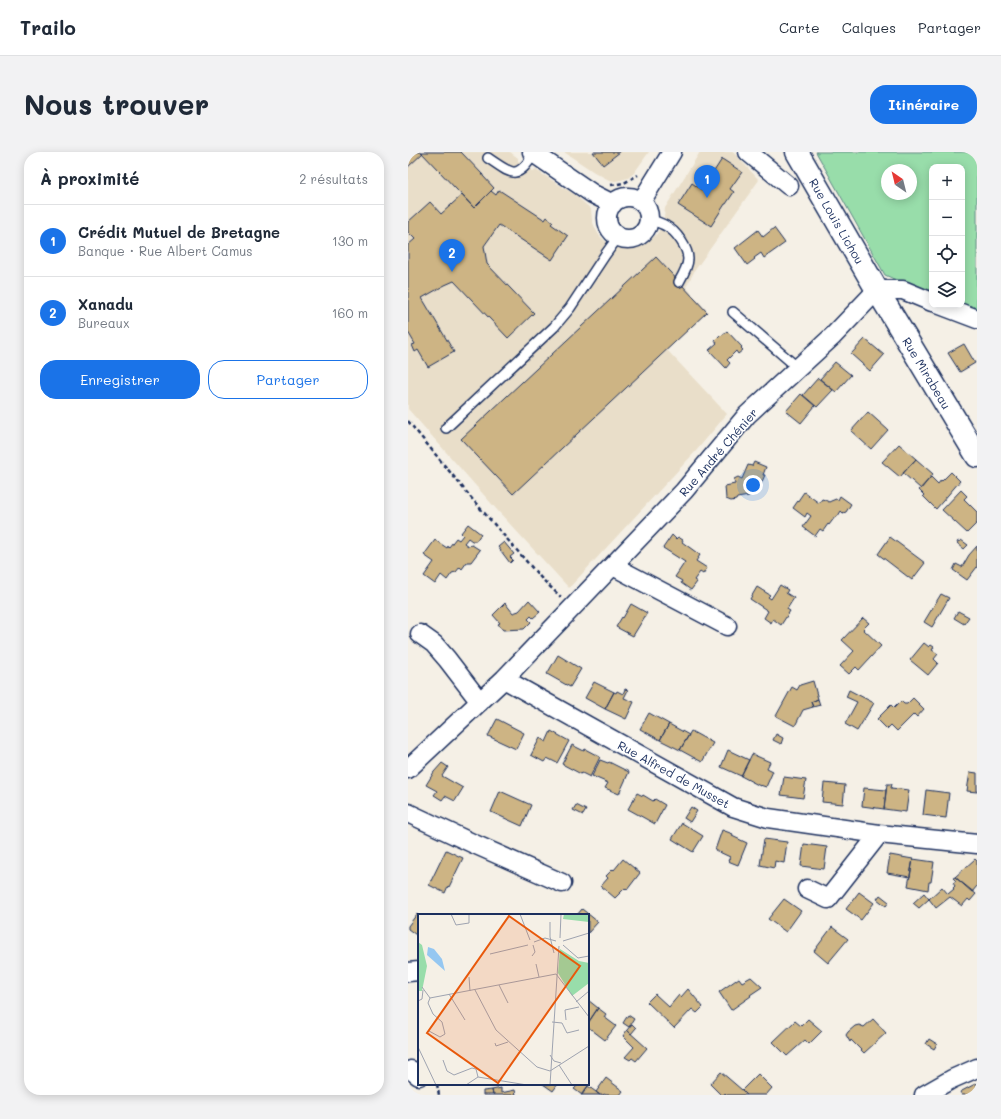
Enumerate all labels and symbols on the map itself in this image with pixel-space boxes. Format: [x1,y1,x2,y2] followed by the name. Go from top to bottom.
[881,164,917,200] north arrow
[694,165,720,198] pin: 1
[806,175,868,267] street label: Rue Louis Lichou
[439,239,465,272] pin: 2
[899,334,955,412] street label: Rue Mirabeau
[675,405,761,499] street label: Rue André Chénier
[743,475,763,495] your location
[615,737,733,811] street label: Rue Alfred de Musset
[418,914,589,1085] inset map

